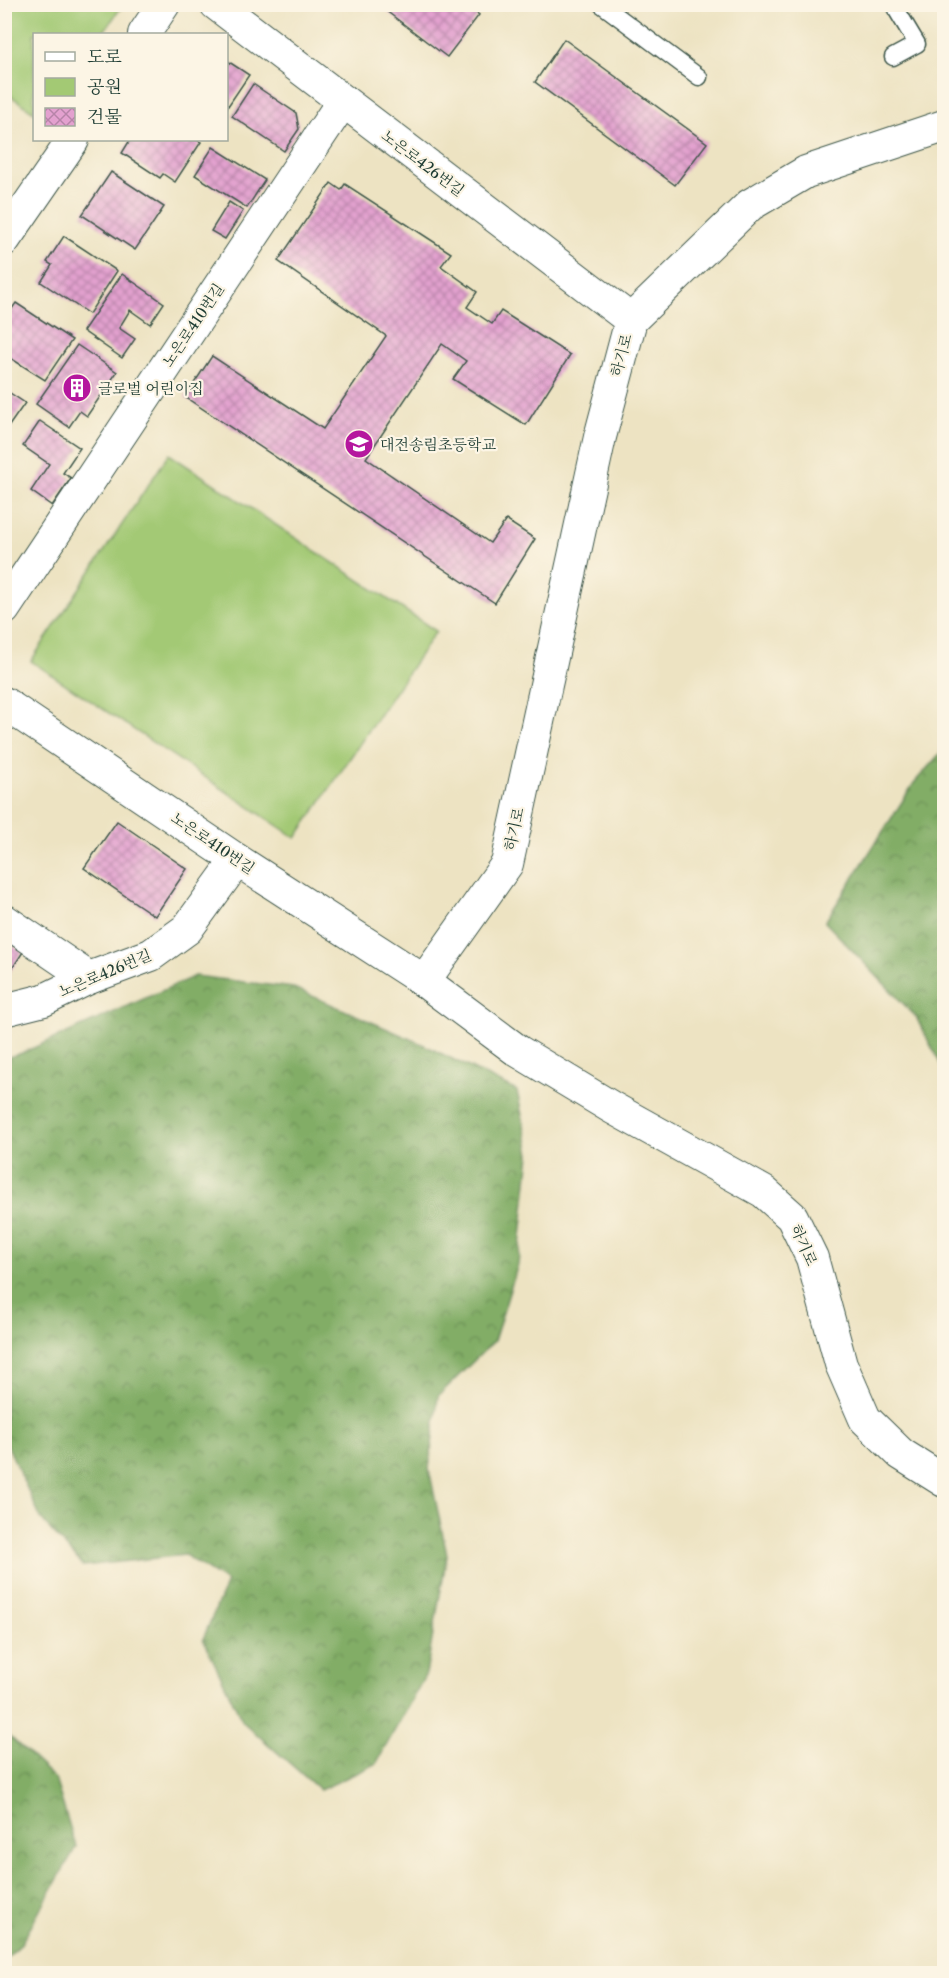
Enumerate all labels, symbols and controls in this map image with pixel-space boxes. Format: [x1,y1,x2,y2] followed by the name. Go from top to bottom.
[33,33,228,141] legend
[87,46,122,68] text: 도로
[87,76,122,98] text: 공원
[87,106,122,128] text: 건물
[378,126,468,200] street label: 노은로426번길
[158,280,228,370] street label: 노은로410번길
[606,331,636,378] street label: 하기로
[61,372,93,404] building icon: 글로벌 어린이집
[98,379,203,398] place label: 글로벌 어린이집
[343,428,375,460] school or university icon: 대전송림초등학교
[380,435,496,454] place label: 대전송림초등학교
[500,805,528,852] street label: 하기로
[168,808,258,878] street label: 노은로410번길
[56,945,154,1001] street label: 노은로426번길
[786,1221,822,1269] street label: 하기로

